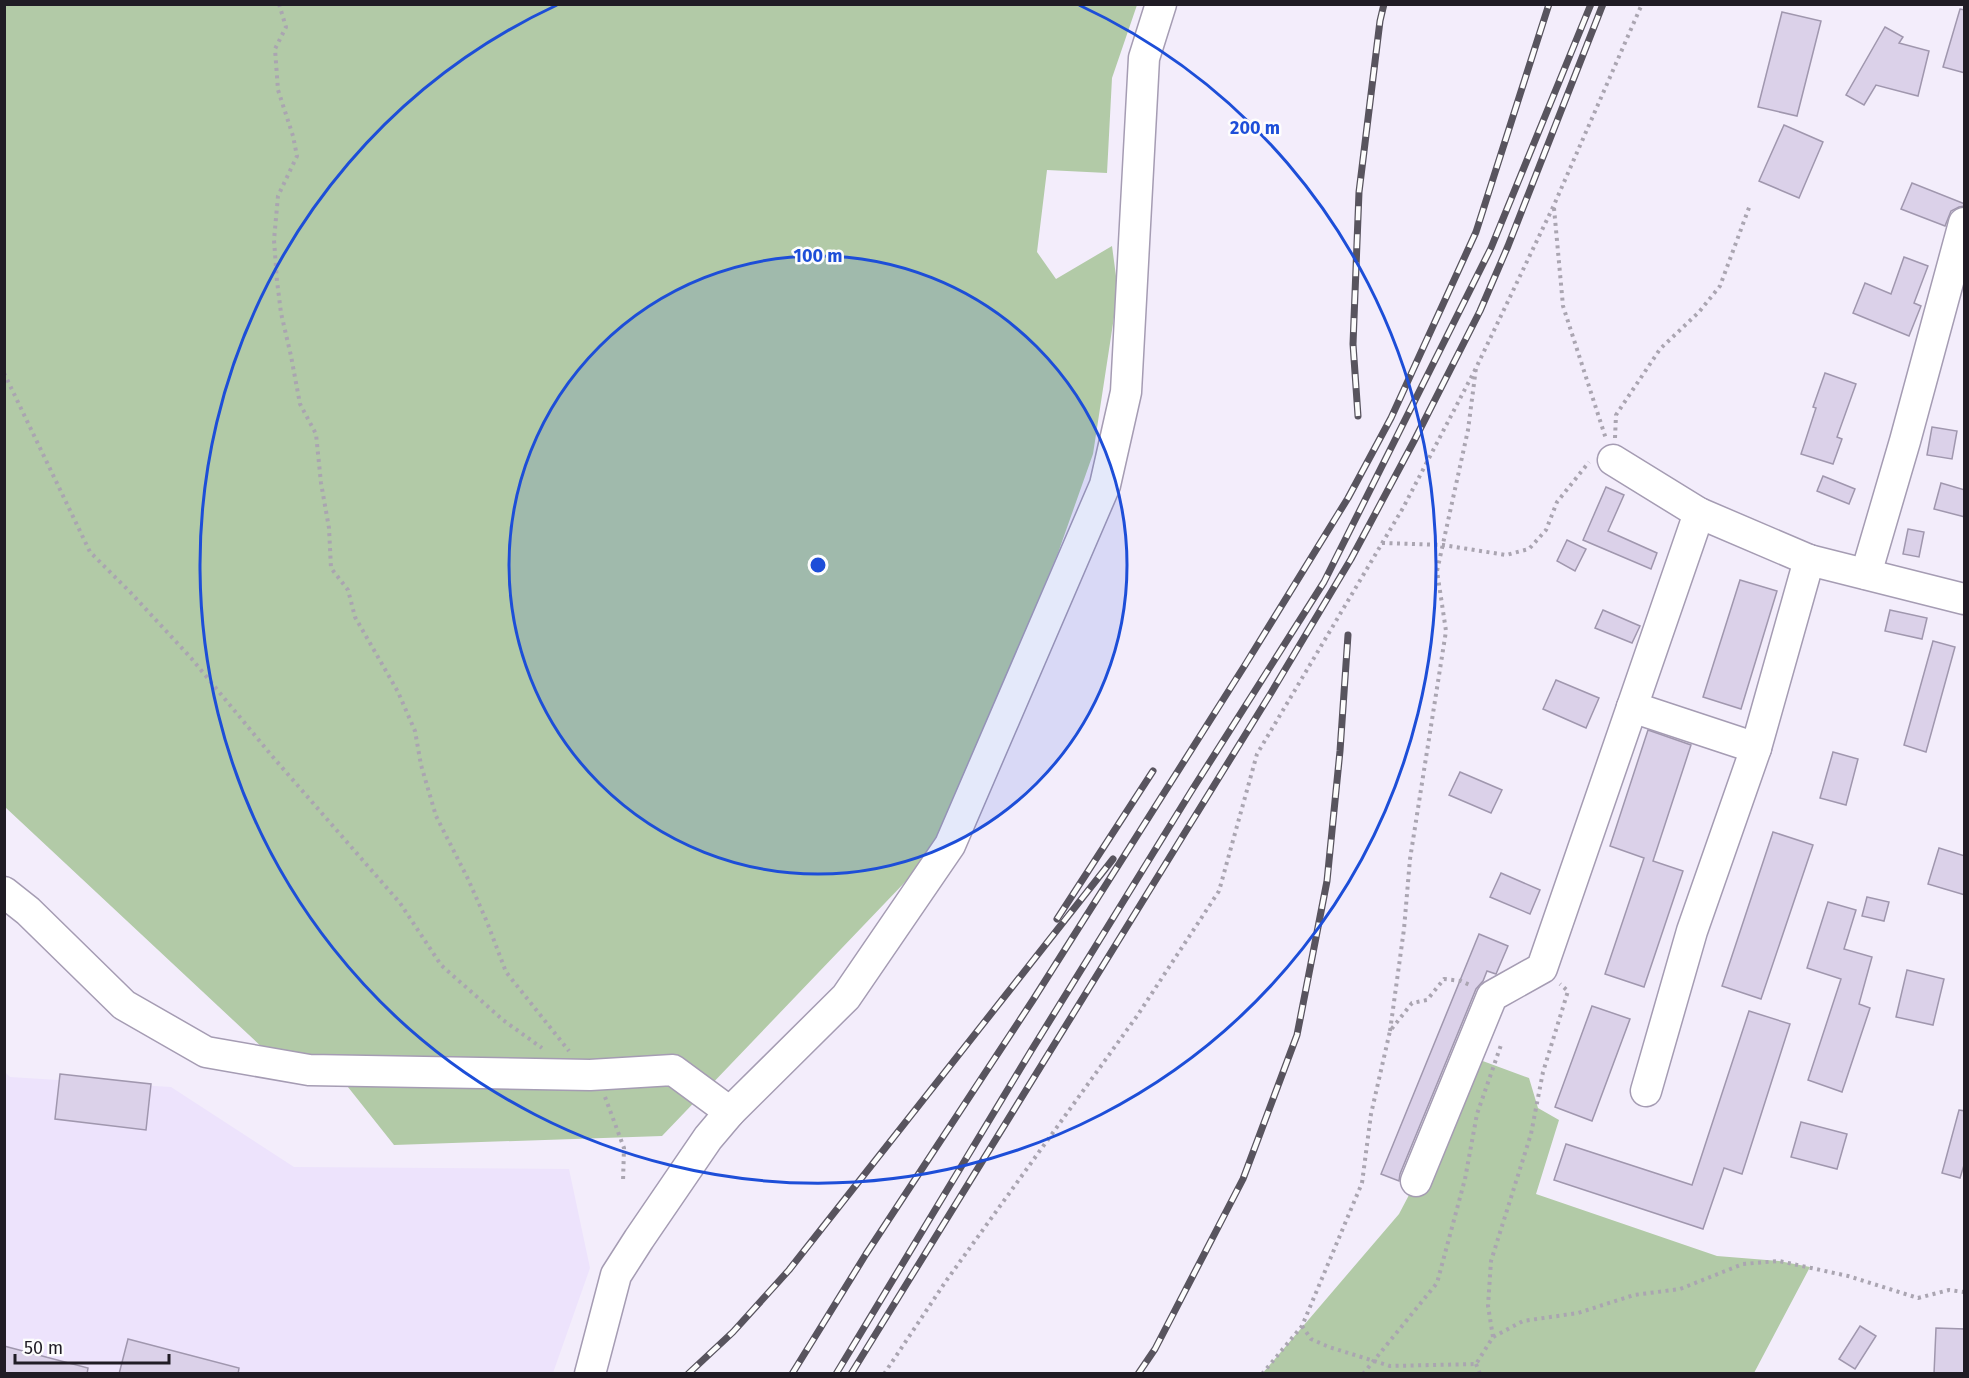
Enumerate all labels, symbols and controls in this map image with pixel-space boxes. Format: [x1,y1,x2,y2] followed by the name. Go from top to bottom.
[1230,117,1280,139] text: 200 m
[794,245,842,267] text: 100 m
[808,555,828,575] centre of rings
[15,1327,170,1365] scale bar
[24,1337,63,1359] text: 50 m

